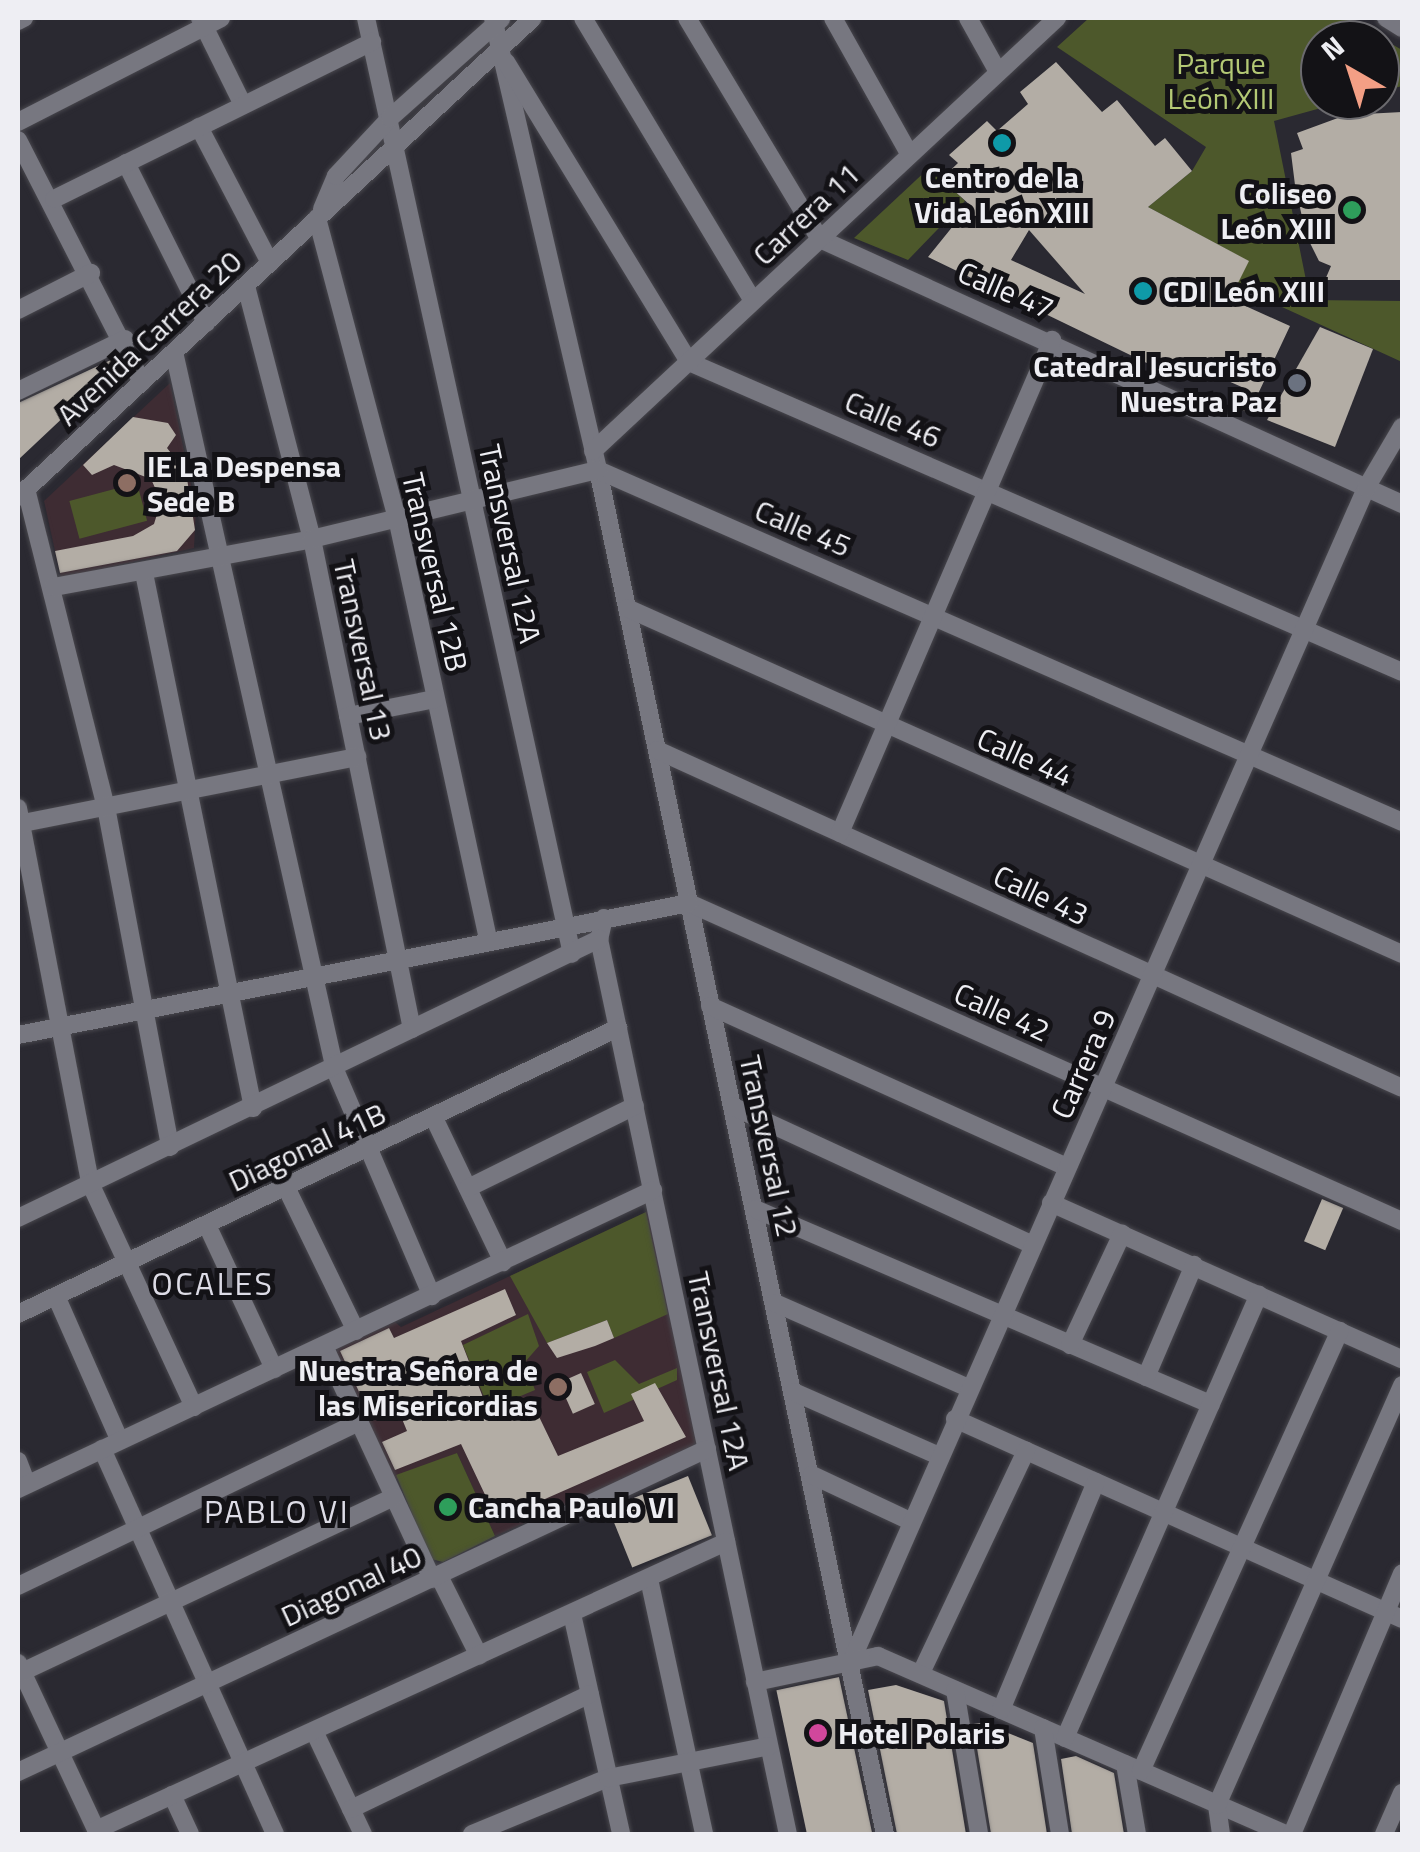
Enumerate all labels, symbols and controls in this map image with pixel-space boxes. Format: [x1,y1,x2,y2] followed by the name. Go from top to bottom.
[1300,20,1400,120] north arrow
[1311,25,1353,71] text: N
[1168,45,1274,116] park label: Parque León XIII
[991,132,1013,154] marker: Centro de la Vida León XIII
[745,156,867,272] street label: Carrera 11
[914,159,1090,230] place label: Centro de la Vida León XIII
[1221,175,1332,246] place label: Coliseo León XIII
[1341,199,1363,221] marker: Coliseo León XIII
[49,243,249,433] street label: Avenida Carrera 20
[953,254,1059,326] street label: Calle 47
[1163,273,1325,309] place label: CDI León XIII
[1132,280,1154,302] marker: CDI León XIII
[1033,348,1277,418] place label: Catedral Jesucristo Nuestra Paz
[1286,372,1308,394] marker: Catedral Jesucristo Nuestra Paz
[840,383,946,455] street label: Calle 46
[471,441,549,647] street label: Transversal 12A
[147,448,341,518] place label: IE La Despensa Sede B
[395,469,475,675] street label: Transversal 12B
[116,472,138,494] marker: IE La Despensa Sede B
[750,492,856,564] street label: Calle 45
[326,556,400,744] street label: Transversal 13
[972,720,1078,794] street label: Calle 44
[988,857,1094,933] street label: Calle 43
[949,975,1055,1049] street label: Calle 42
[1043,1004,1123,1124] street label: Carrera 9
[732,1052,806,1240] street label: Transversal 12
[223,1095,391,1199] street label: Diagonal 41B
[152,1264,274,1302] district label: OCALES
[680,1268,758,1474] street label: Transversal 12A
[298,1352,538,1422] place label: Nuestra Señora de las Misericordias
[547,1376,569,1398] marker: Nuestra Señora de las Misericordias
[468,1489,675,1525] place label: Cancha Paulo VI
[204,1492,350,1530] district label: PABLO VI
[437,1496,459,1518] marker: Cancha Paulo VI
[275,1538,427,1634] street label: Diagonal 40
[838,1715,1005,1751] place label: Hotel Polaris
[807,1722,829,1744] marker: Hotel Polaris

